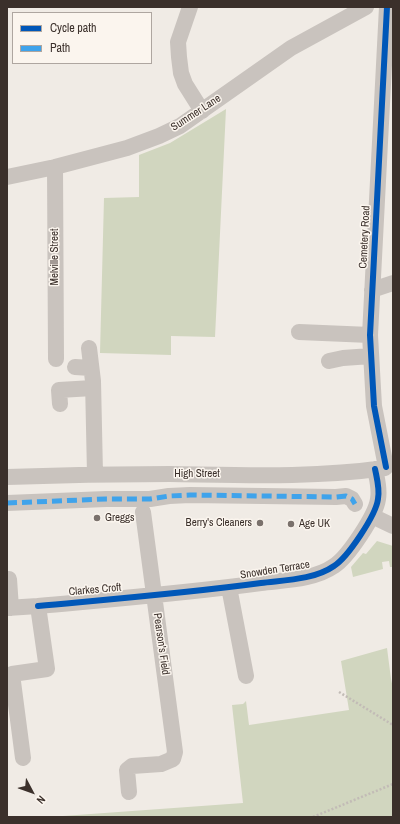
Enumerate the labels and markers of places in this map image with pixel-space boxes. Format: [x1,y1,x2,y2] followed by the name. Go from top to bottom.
[105,511,135,525] place label: Greggs
[92,513,102,523] marker: Greggs
[186,516,252,530] place label: Berry's Cleaners
[299,517,330,531] place label: Age UK
[255,518,265,528] marker: Berry's Cleaners
[286,519,296,529] marker: Age UK

